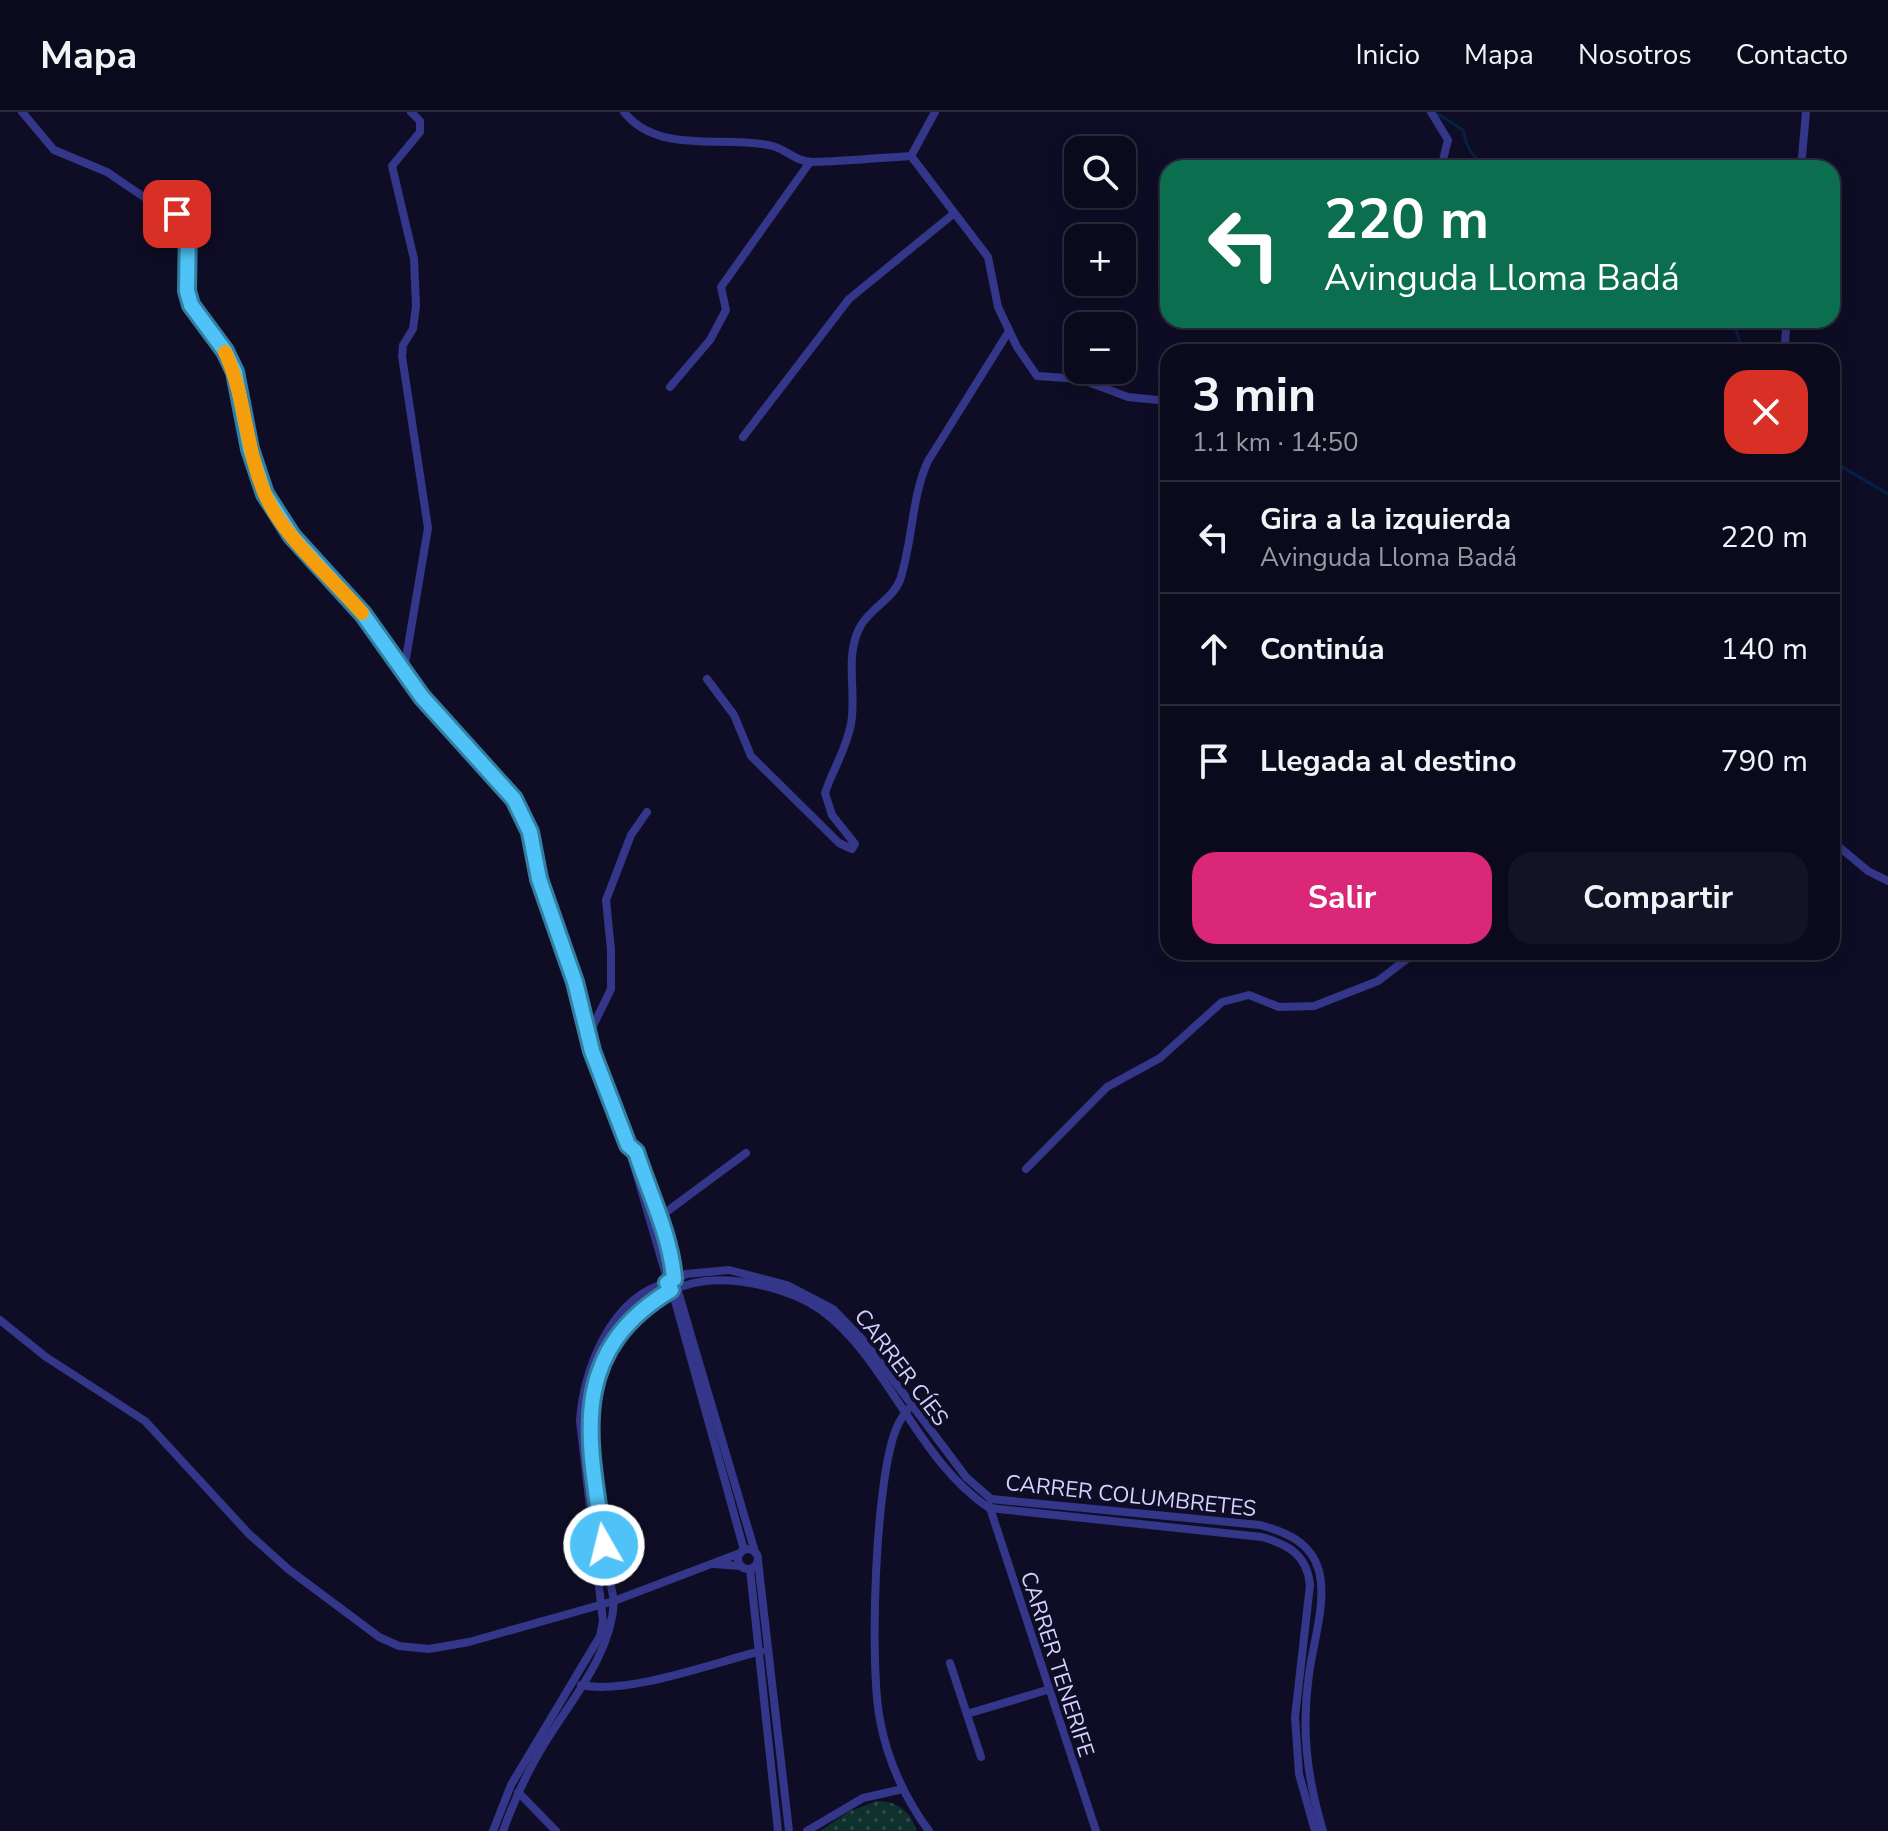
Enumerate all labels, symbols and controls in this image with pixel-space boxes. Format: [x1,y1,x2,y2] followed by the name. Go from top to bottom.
[40,30,137,81] text: Mapa
[1355,36,1420,74] text: Inicio
[1464,36,1534,74] text: Mapa
[1578,36,1692,74] text: Nosotros
[1736,36,1848,74] text: Contacto
[1064,136,1136,384] map controls
[1064,136,1136,208] button: search
[143,180,211,248] pin
[1324,181,1489,258] text: 220 m
[155,192,199,236] icon: arrive
[1192,192,1296,296] icon: left
[1064,224,1136,296] button: +
[1324,254,1680,303] text: Avinguda Lloma Badá
[1064,312,1136,384] button: −
[1192,362,1316,428] text: 3 min
[1724,370,1808,454] button: close
[1192,425,1359,460] text: 1.1 km · 14:50
[1260,499,1511,540] text: Gira a la izquierda
[1192,515,1236,559] icon: left
[1721,517,1808,558] text: 220 m
[1260,540,1517,575] text: Avinguda Lloma Badá
[1192,627,1236,671] icon: ahead
[1260,629,1385,670] text: Continúa
[1721,629,1808,670] text: 140 m
[1192,739,1236,783] icon: arrive
[1260,741,1516,782] text: Llegada al destino
[1721,741,1808,782] text: 790 m
[1192,852,1492,944] button: Salir
[1508,852,1808,944] button: Compartir
[847,1303,955,1432] street label: CARRER CÍES
[1004,1468,1258,1524] street label: CARRER COLUMBRETES
[562,1503,646,1587] position arrow
[1013,1568,1101,1761] street label: CARRER TENERIFE

